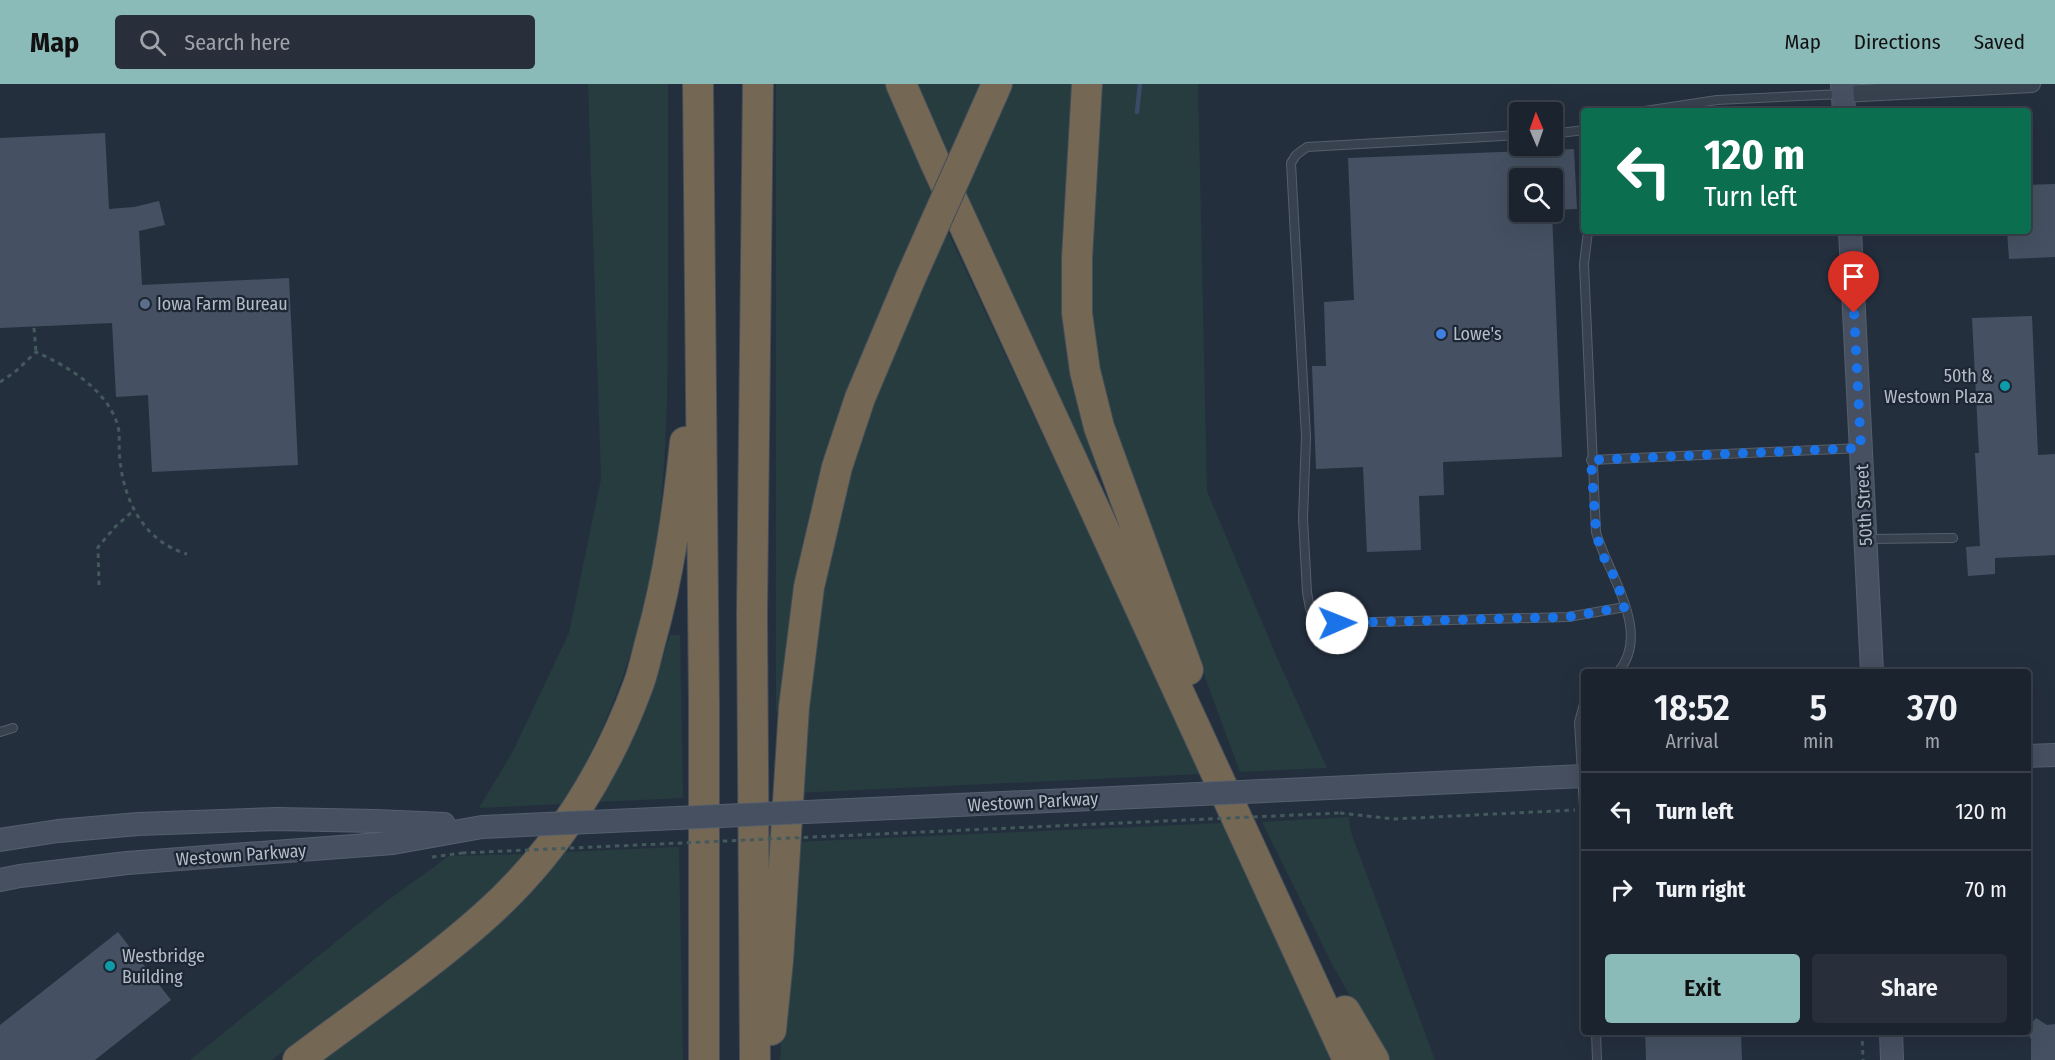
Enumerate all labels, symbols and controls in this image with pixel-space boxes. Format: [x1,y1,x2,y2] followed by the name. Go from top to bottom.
[115,15,535,69] search box
[30,26,79,59] text: Map
[136,26,169,59] icon: search
[184,29,290,56] text: Search here
[1784,29,1821,55] text: Map
[1854,29,1941,55] text: Directions
[1974,29,2025,55] text: Saved
[1509,102,1563,156] north arrow
[1509,102,1563,222] map controls
[1704,130,1805,180] text: 120 m
[1605,132,1683,210] icon: left
[1509,168,1563,222] button: search
[1704,181,1797,213] text: Turn left
[1828,251,1879,313] pin
[1837,260,1870,293] icon: arrive
[157,293,288,315] place label: Iowa Farm Bureau
[138,297,152,311] marker: Iowa Farm Bureau
[1453,323,1502,345] place label: Lowe's
[1434,327,1448,341] marker: Lowe's
[1884,365,1993,408] place label: 50th & Westown Plaza
[1998,379,2012,393] marker: 50th & Westown Plaza
[1851,464,1877,546] street label: 50th Street
[1305,591,1369,655] position arrow
[1654,686,1730,730] text: 18:52
[1810,686,1827,730] text: 5
[1907,686,1958,730] text: 370
[1665,729,1718,753] text: Arrival
[1803,729,1834,753] text: min
[1925,729,1940,753] text: m
[967,788,1099,816] street label: Westown Parkway
[1605,795,1638,828] icon: left
[1656,798,1734,825] text: Turn left
[1955,798,2007,825] text: 120 m
[175,839,307,871] street label: Westown Parkway
[1605,873,1638,906] icon: right
[1656,876,1745,903] text: Turn right
[1965,876,2007,903] text: 70 m
[122,945,205,988] place label: Westbridge Building
[1605,954,1800,1023] button: Exit
[1812,954,2007,1023] button: Share
[103,959,117,973] marker: Westbridge Building

